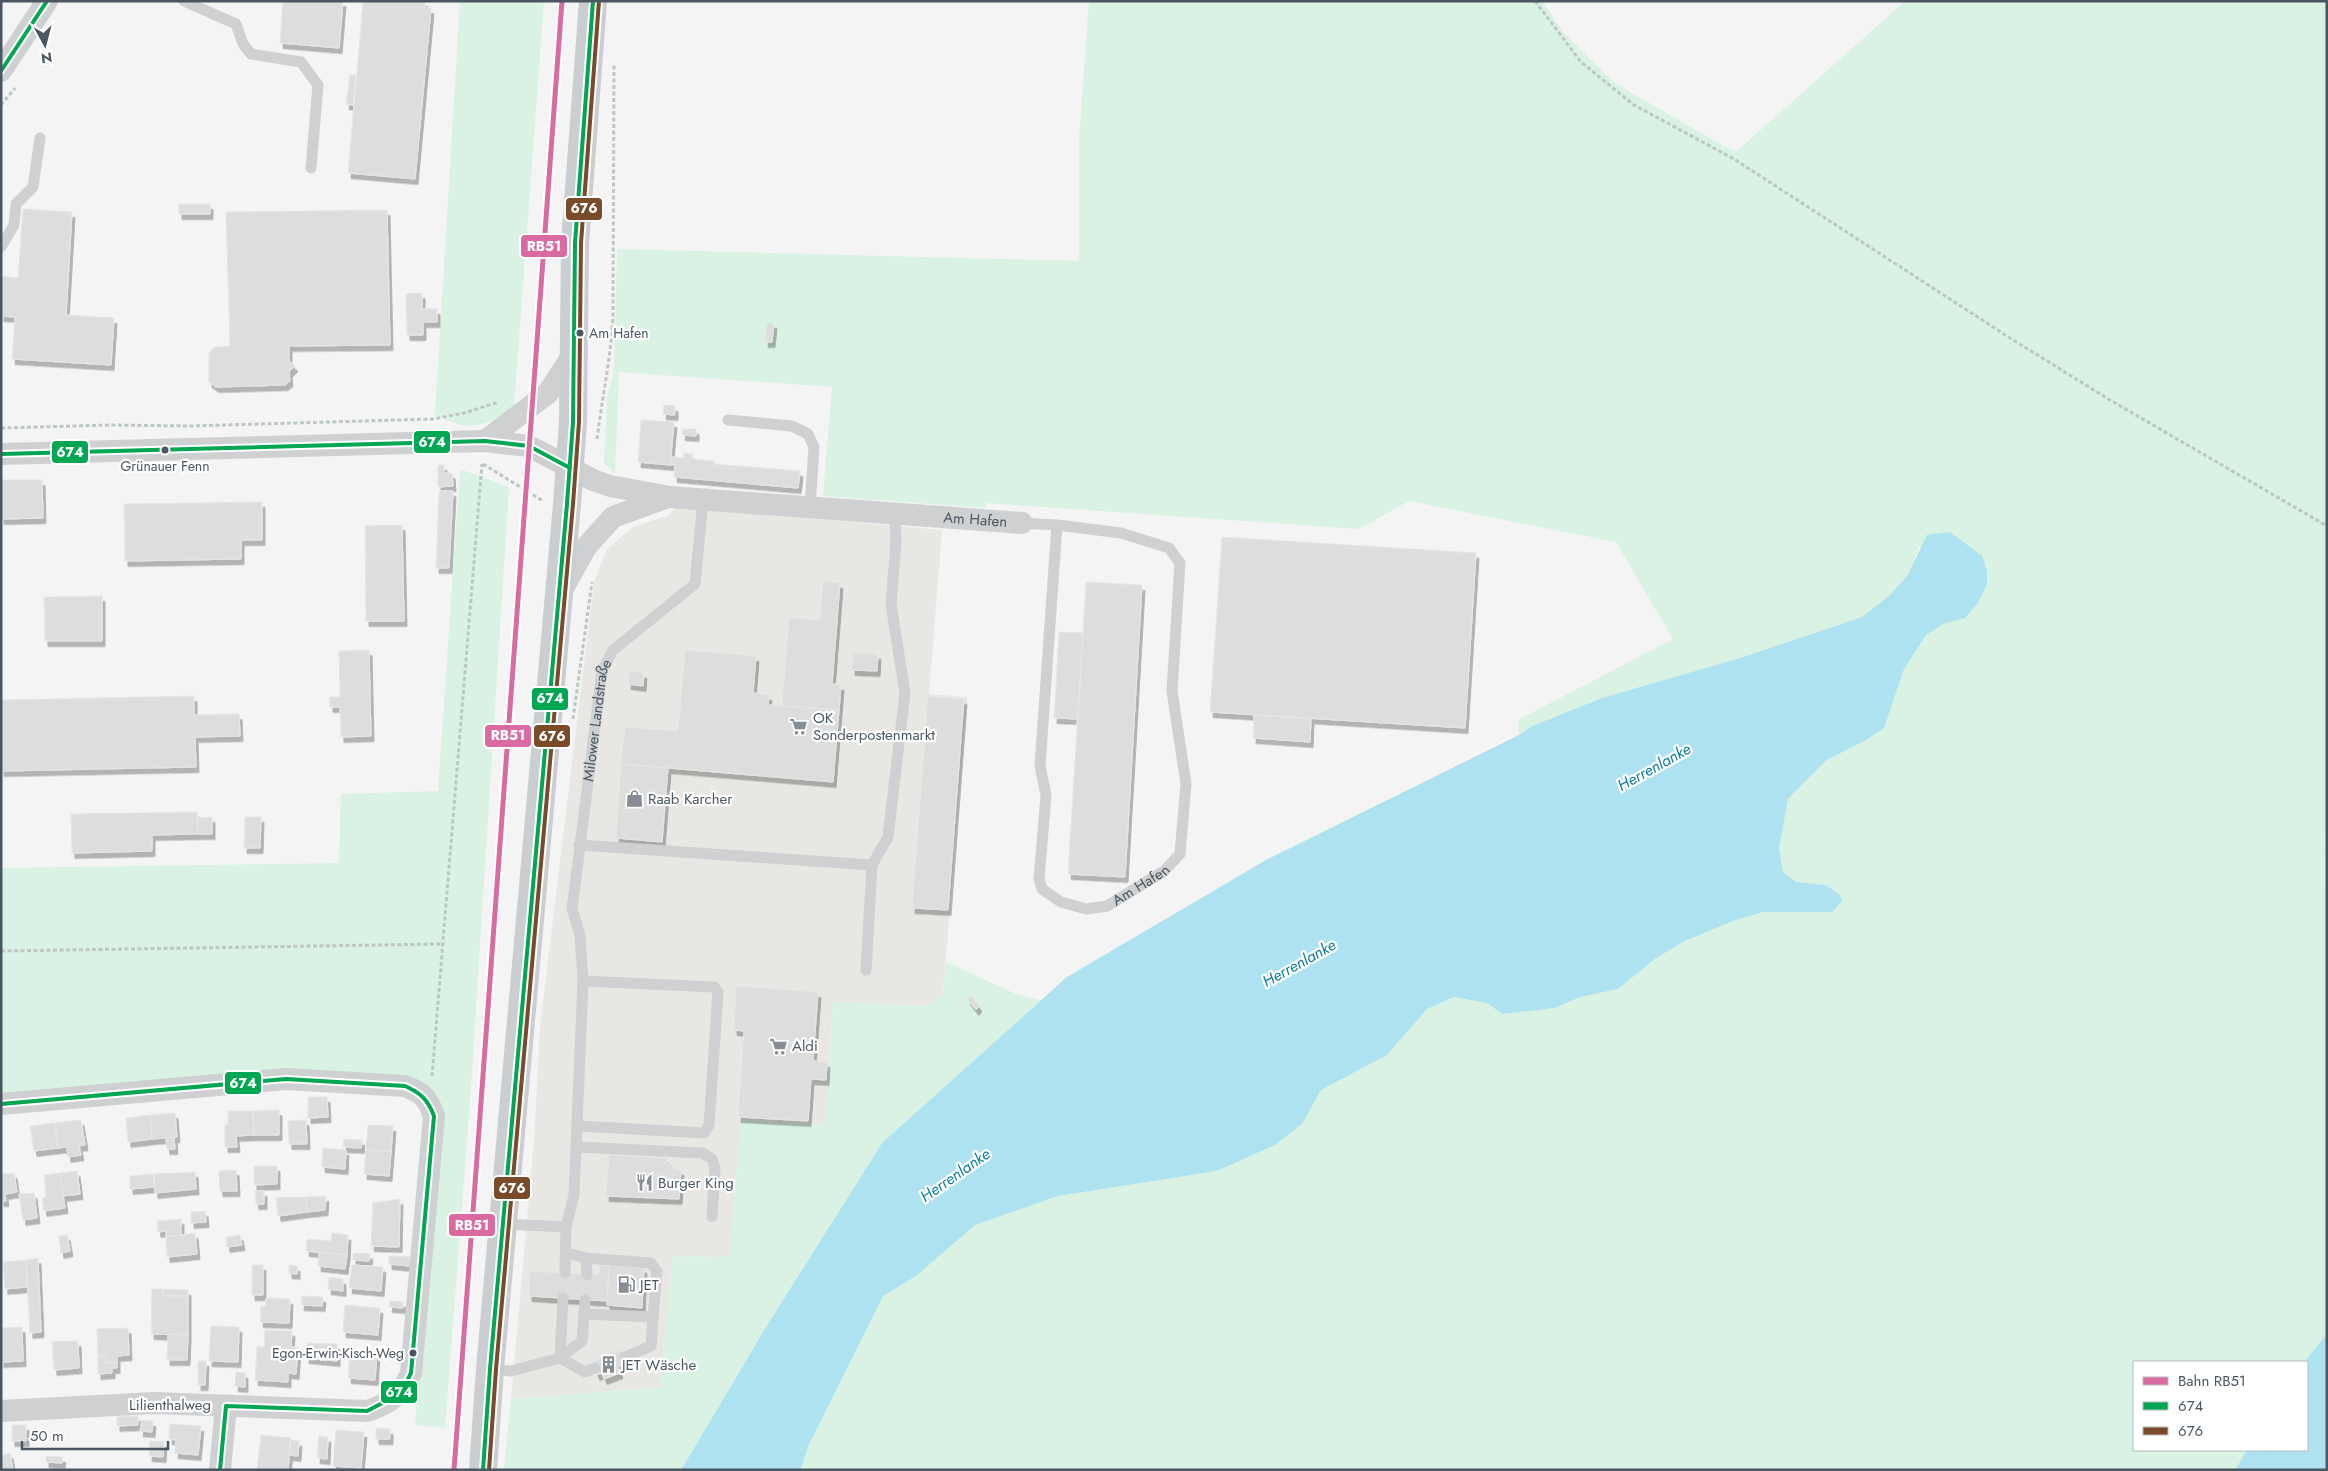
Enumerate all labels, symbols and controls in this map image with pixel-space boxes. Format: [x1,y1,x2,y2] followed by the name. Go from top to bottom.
[20,20,70,70] north arrow
[40,47,53,69] text: N
[565,197,603,221] line badge: 676
[570,198,598,218] text: 676
[520,234,568,258] line badge: RB51
[527,236,561,256] text: RB51
[589,323,649,343] place label: Am Hafen
[575,328,585,338] marker: Am Hafen
[413,430,451,454] line badge: 674
[418,432,446,452] text: 674
[51,440,89,464] line badge: 674
[56,442,84,462] text: 674
[160,445,170,455] marker: Grünauer Fenn
[120,456,210,476] place label: Grünauer Fenn
[942,506,1008,533] street label: Am Hafen
[577,655,618,783] street label: Milower Landstraße
[531,687,569,711] line badge: 674
[536,688,564,708] text: 674
[813,707,935,746] place label: OK Sonderpostenmarkt
[789,717,809,737] supermarket icon: OK Sonderpostenmarkt
[484,724,532,748] line badge: RB51
[533,724,571,748] line badge: 676
[491,725,525,745] text: RB51
[538,726,566,746] text: 676
[1613,737,1695,797] water label: Herrenlanke
[648,788,733,810] place label: Raab Karcher
[624,789,644,809] shop icon: Raab Karcher
[1108,860,1175,911] street label: Am Hafen
[1258,933,1340,993] water label: Herrenlanke
[792,1035,818,1057] place label: Aldi
[768,1036,788,1056] supermarket icon: Aldi
[224,1071,262,1095] line badge: 674
[229,1073,257,1093] text: 674
[915,1142,995,1208] water label: Herrenlanke
[658,1172,734,1194] place label: Burger King
[634,1173,654,1193] restaurant icon: Burger King
[493,1176,531,1200] line badge: 676
[498,1178,526,1198] text: 676
[448,1213,496,1237] line badge: RB51
[455,1215,489,1235] text: RB51
[638,1274,659,1296] place label: JET
[616,1275,636,1295] fuel station icon: JET
[272,1343,404,1363] place label: Egon-Erwin-Kisch-Weg
[408,1348,418,1358] marker: Egon-Erwin-Kisch-Weg
[620,1354,697,1376] place label: JET Wäsche
[598,1355,618,1375] building icon: JET Wäsche
[2133,1361,2308,1451] legend
[2178,1370,2246,1392] text: Bahn RB51
[380,1380,418,1404] line badge: 674
[385,1382,413,1402] text: 674
[129,1394,211,1416] street label: Lilienthalweg
[2178,1395,2204,1417] text: 674
[22,1418,169,1450] scale bar
[2178,1420,2203,1442] text: 676
[30,1425,64,1447] text: 50 m

